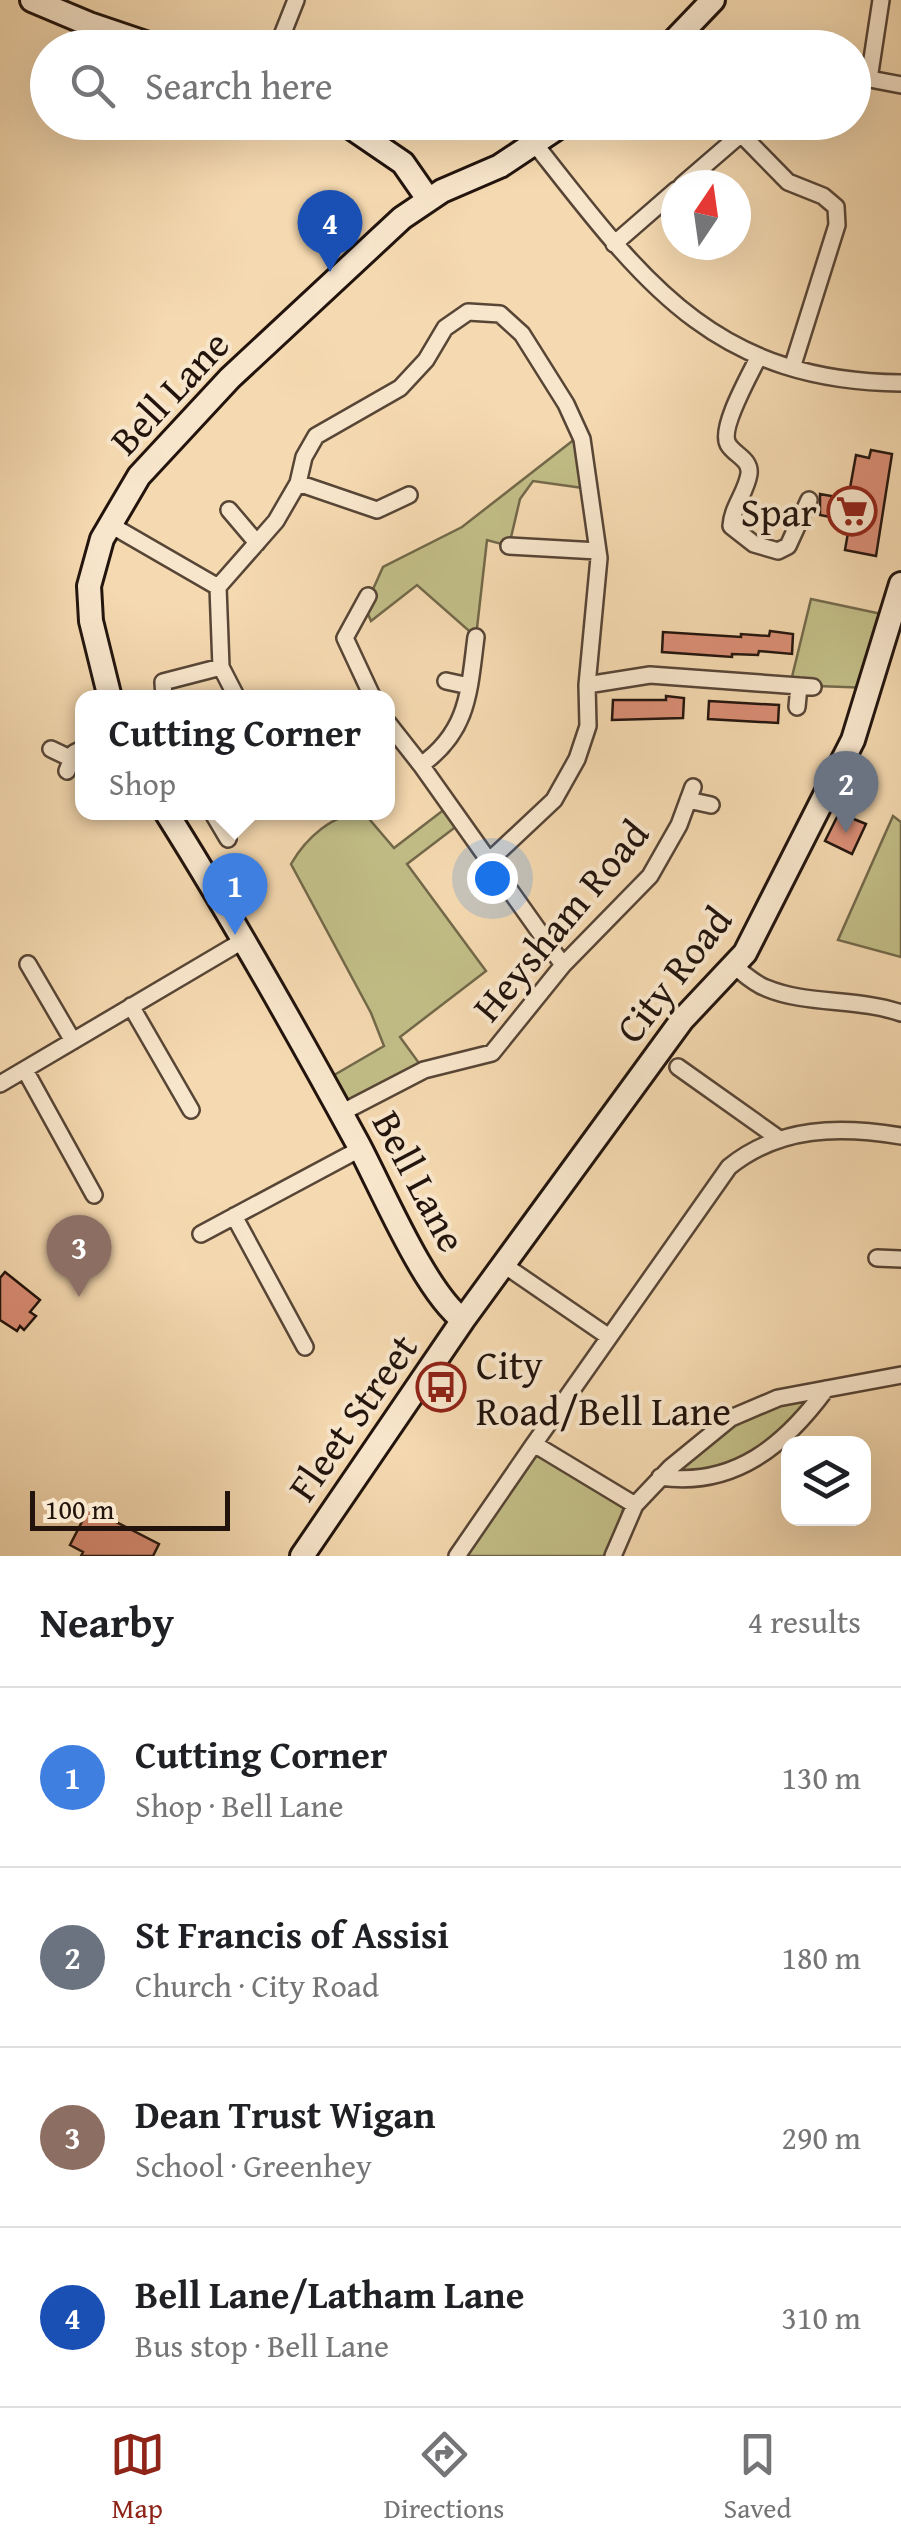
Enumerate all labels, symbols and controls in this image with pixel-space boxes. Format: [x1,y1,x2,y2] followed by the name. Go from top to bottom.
[30,30,871,140] search box
[145,57,333,113] text: Search here
[65,58,120,113] icon: search
[661,170,751,260] north arrow
[298,190,362,272] pin: 4
[95,316,243,468] street label: Bell Lane
[740,482,817,541] place label: Spar
[826,485,878,537] supermarket icon: Spar
[75,690,395,820] popup
[109,704,361,760] text: Cutting Corner
[814,750,878,833] pin: 2
[109,760,176,807] text: Shop
[458,806,663,1034] street label: Heysham Road
[202,852,268,935] pin: 1
[467,853,518,904] your location
[601,892,746,1055] street label: City Road
[358,1100,482,1262] street label: Bell Lane
[46,1214,112,1297] pin: 3
[273,1321,431,1513] street label: Fleet Street
[476,1335,731,1440] place label: City Road/Bell Lane
[415,1361,467,1413] bus stop icon: City Road/Bell Lane
[781,1436,871,1526] map controls
[781,1436,871,1526] button: layers
[30,1486,230,1530] scale bar
[45,1488,114,1529] text: 100 m
[40,1591,174,1652] text: Nearby
[748,1598,861,1645] text: 4 results
[135,1726,387,1782] text: Cutting Corner
[64,1754,81,1801] text: 1
[782,1754,861,1801] text: 130 m
[135,1782,343,1829] text: Shop · Bell Lane
[135,1906,449,1962] text: St Francis of Assisi
[64,1934,81,1981] text: 2
[782,1934,861,1981] text: 180 m
[135,1962,379,2009] text: Church · City Road
[135,2086,436,2142] text: Dean Trust Wigan
[64,2114,81,2161] text: 3
[782,2114,861,2161] text: 290 m
[135,2142,372,2189] text: School · Greenhey
[135,2266,524,2322] text: Bell Lane/Latham Lane
[64,2294,81,2341] text: 4
[782,2294,861,2341] text: 310 m
[135,2322,389,2369] text: Bus stop · Bell Lane
[110,2427,165,2528] tab: Map
[384,2427,504,2528] tab: Directions
[724,2427,791,2528] tab: Saved

